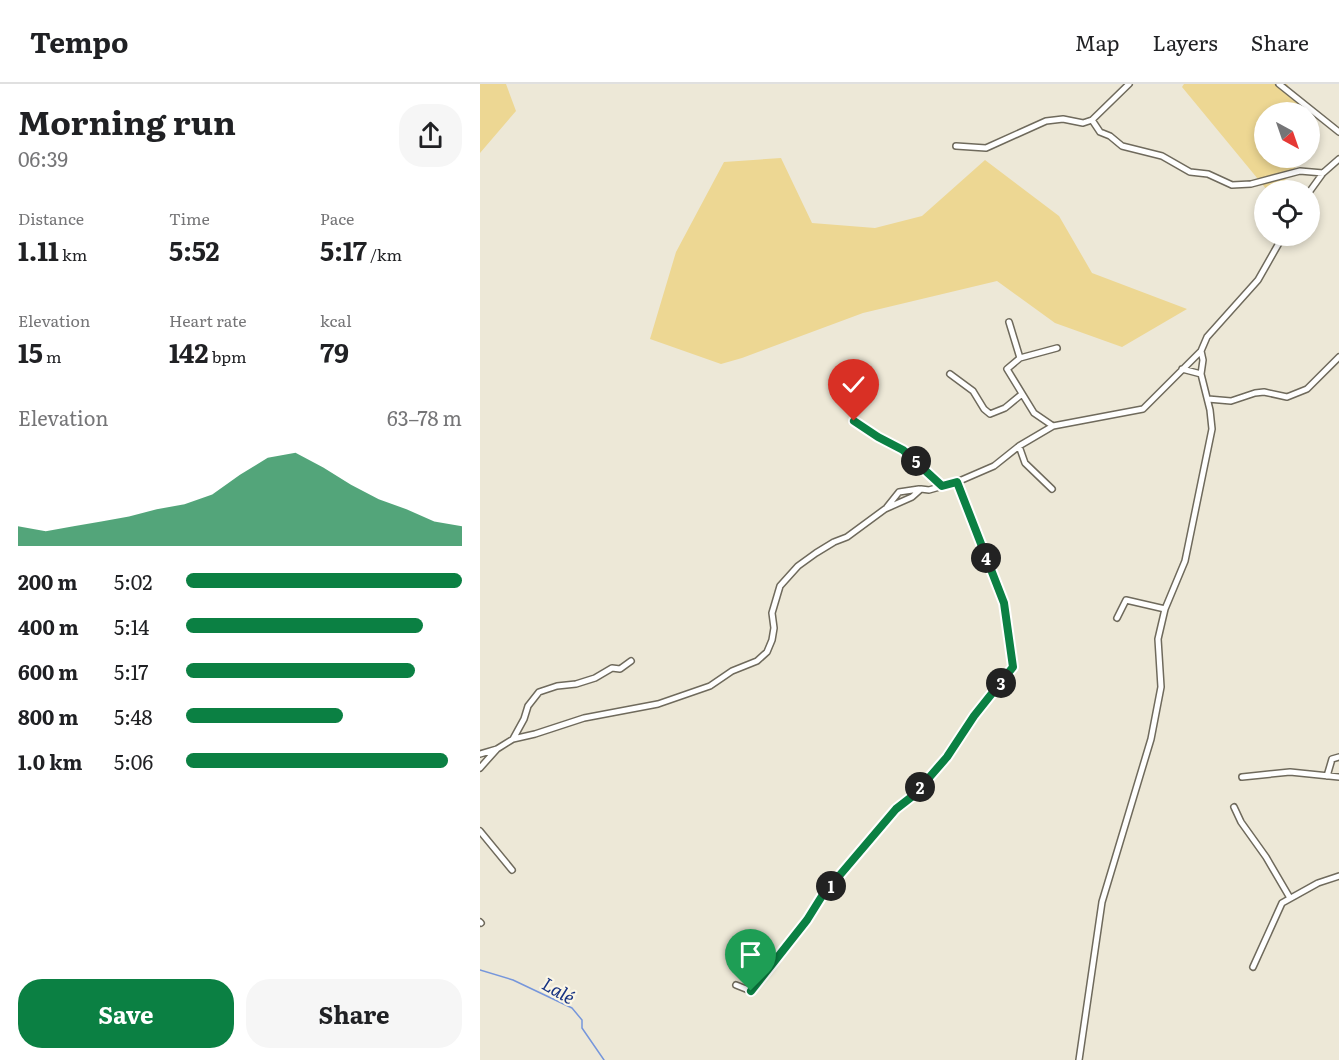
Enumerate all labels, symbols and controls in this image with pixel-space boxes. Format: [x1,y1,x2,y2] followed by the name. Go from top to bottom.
[30,20,128,62] text: Tempo
[1075,26,1120,57] text: Map
[1153,26,1218,57] text: Layers
[1251,26,1309,57] text: Share
[18,96,236,145] text: Morning run
[1254,102,1320,168] north arrow
[1254,102,1320,246] map controls
[399,104,462,167] button: share
[18,143,68,173] text: 06:39
[1254,180,1320,246] button: locate
[18,206,84,230] text: Distance
[169,206,210,230] text: Time
[320,206,354,230] text: Pace
[18,230,59,269] text: 1.11
[169,230,220,269] text: 5:52
[320,230,367,269] text: 5:17
[59,242,87,266] text: km
[367,242,402,266] text: /km
[18,308,90,332] text: Elevation
[169,308,247,332] text: Heart rate
[320,308,352,332] text: kcal
[18,332,43,371] text: 15
[169,332,208,371] text: 142
[320,332,349,371] text: 79
[43,344,62,368] text: m
[208,344,246,368] text: bpm
[828,359,879,421] pin
[837,368,870,401] icon: check
[18,402,108,432] text: Elevation
[387,402,462,432] text: 63–78 m
[901,446,931,476] pin: 5
[912,449,920,473] text: 5
[971,543,1001,573] pin: 4
[981,546,991,570] text: 4
[18,566,77,596] text: 200 m
[114,566,152,596] text: 5:02
[18,611,79,641] text: 400 m
[114,611,149,641] text: 5:14
[18,656,78,686] text: 600 m
[114,656,149,686] text: 5:17
[986,668,1016,698] pin: 3
[997,671,1005,695] text: 3
[18,701,78,731] text: 800 m
[114,701,152,731] text: 5:48
[18,746,83,776] text: 1.0 km
[114,746,153,776] text: 5:06
[905,772,935,802] pin: 2
[916,775,924,799] text: 2
[816,871,846,901] pin: 1
[828,874,834,898] text: 1
[725,929,776,991] pin
[734,938,767,971] icon: arrive
[537,970,581,1010] water label: Lalé
[18,979,234,1048] button: Save
[246,979,462,1048] button: Share

